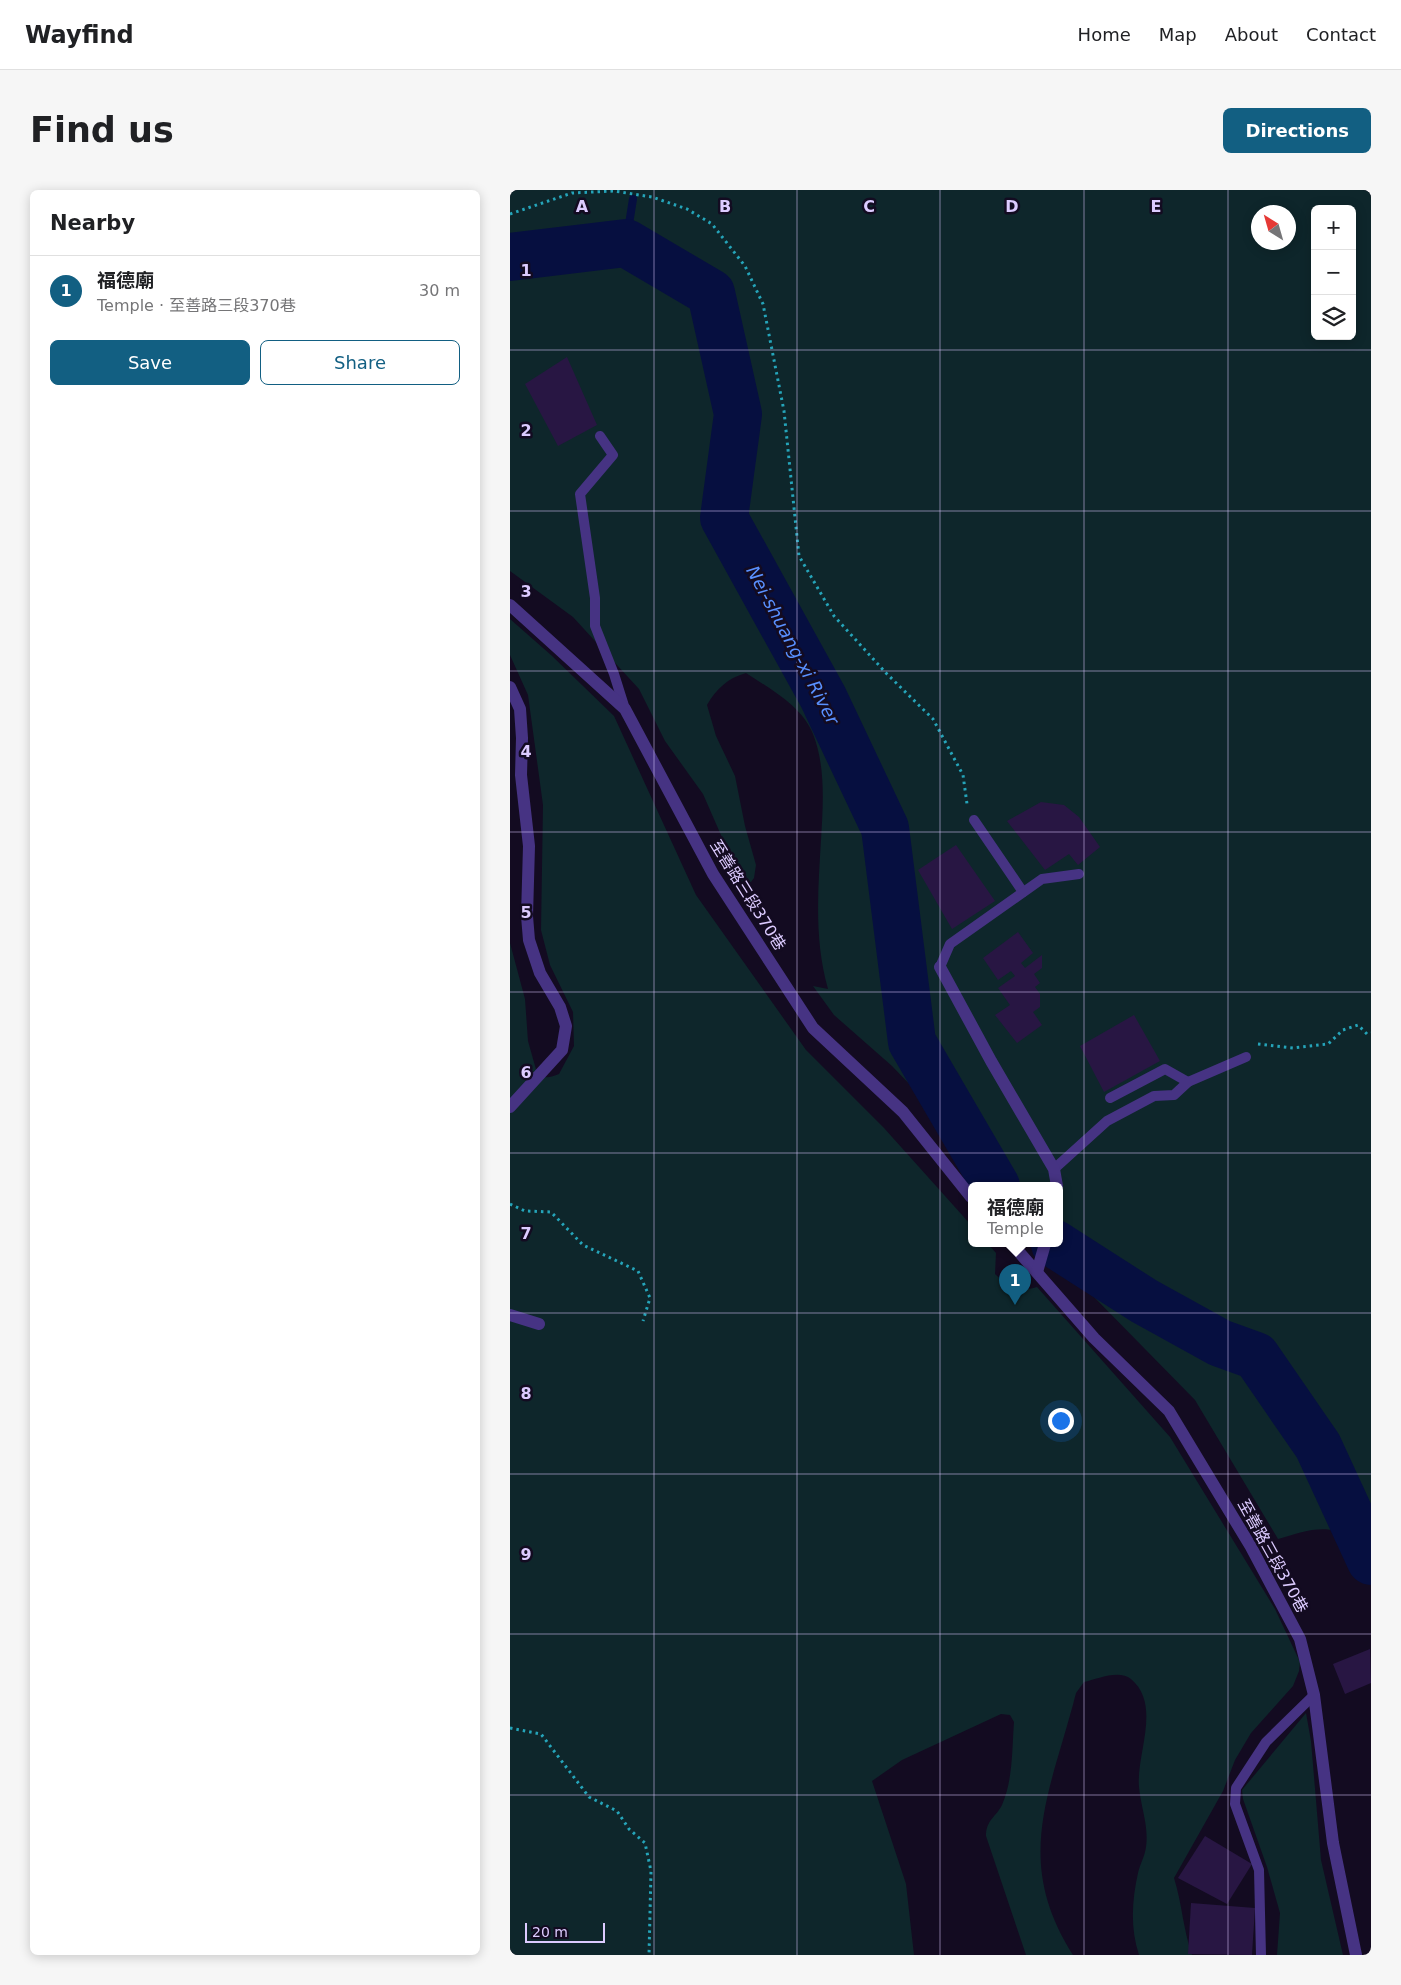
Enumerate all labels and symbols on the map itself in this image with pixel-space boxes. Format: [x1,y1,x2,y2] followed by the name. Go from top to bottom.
[576,197,589,216] text: A
[719,197,731,216] text: B
[863,197,875,216] text: C
[1005,197,1019,216] text: D
[1151,197,1161,216] text: E
[1251,205,1296,250] north arrow
[520,261,532,280] text: 1
[520,421,532,440] text: 2
[742,562,844,729] water label: Nei-shuang-xi River
[520,582,532,601] text: 3
[520,742,532,761] text: 4
[706,836,790,954] street label: 至善路三段370巷
[520,903,532,922] text: 5
[520,1063,532,1082] text: 6
[520,1224,532,1243] text: 7
[999,1264,1031,1305] pin: 1
[520,1384,532,1403] text: 8
[1048,1408,1074,1434] your location
[1234,1496,1312,1616] street label: 至善路三段370巷
[520,1545,532,1564] text: 9
[525,1920,605,1943] scale bar

